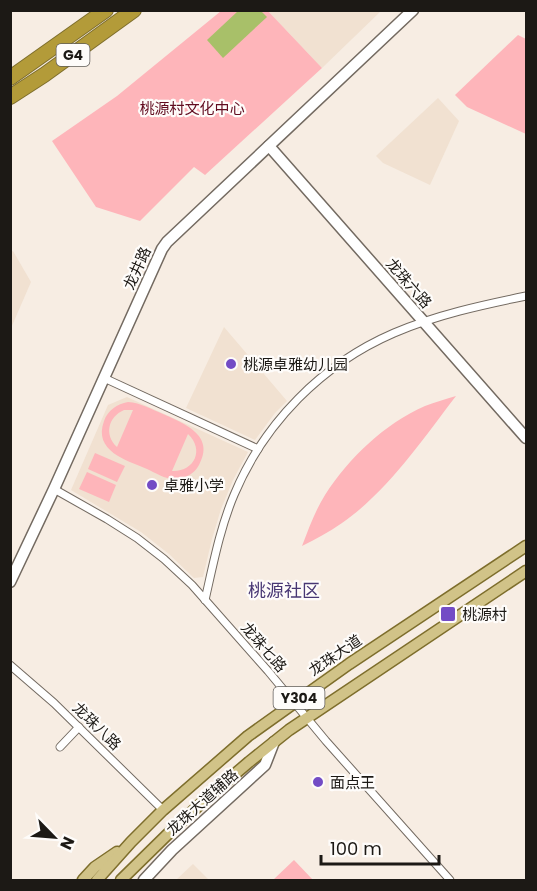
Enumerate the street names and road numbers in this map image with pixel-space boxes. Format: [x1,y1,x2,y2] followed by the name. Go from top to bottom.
[56,44,90,66] road number: G4
[118,243,156,293] street label: 龙井路
[381,253,437,313] street label: 龙珠六路
[236,617,292,677] street label: 龙珠七路
[304,630,366,680] street label: 龙珠大道
[274,687,324,709] road number: Y304
[68,698,126,754] street label: 龙珠八路
[162,764,242,840] street label: 龙珠大道辅路

